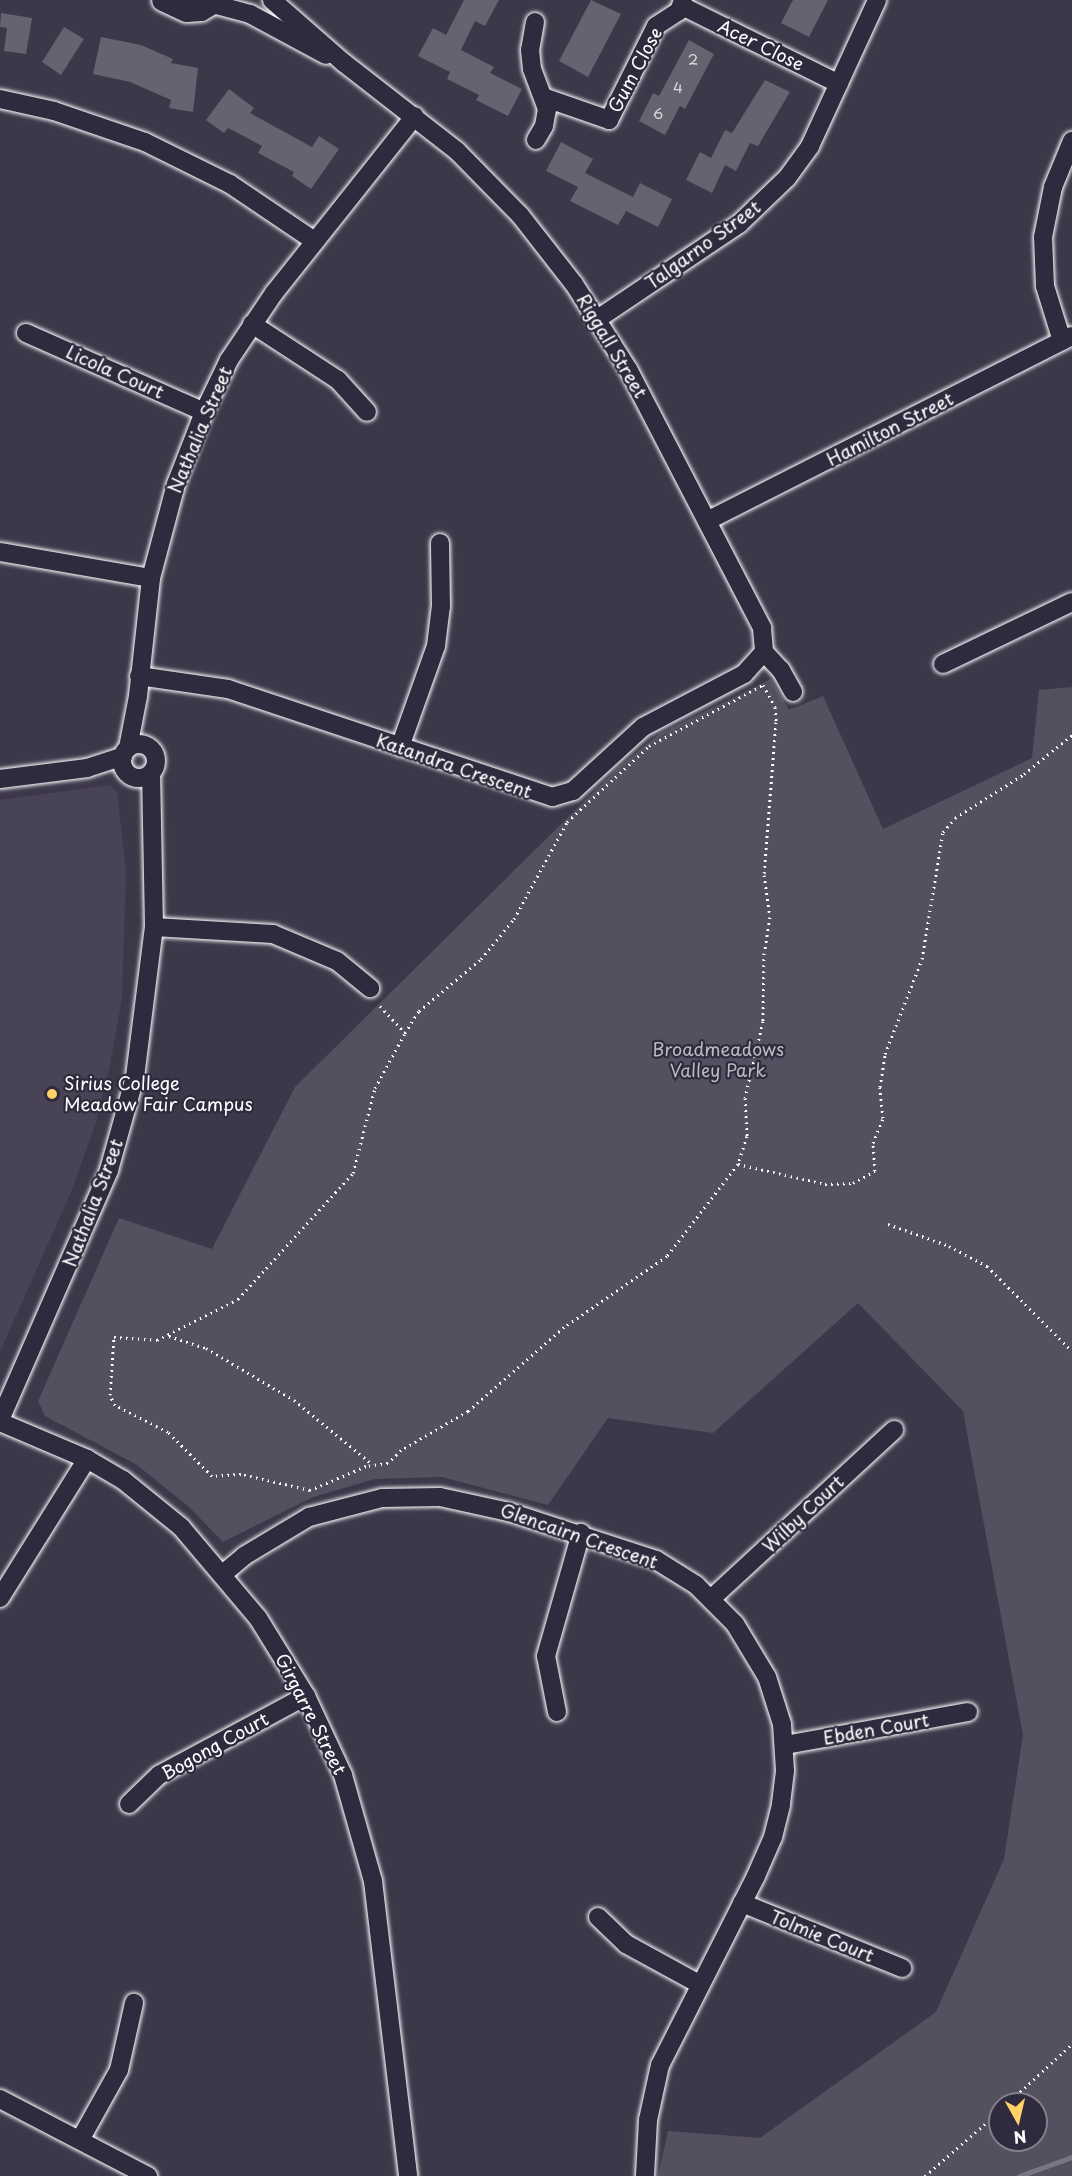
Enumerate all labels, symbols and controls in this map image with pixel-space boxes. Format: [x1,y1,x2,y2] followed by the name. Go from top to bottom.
[715,15,807,75] street label: Acer Close
[604,24,666,116] street label: Gum Close
[688,50,698,68] house number: 2
[673,78,683,96] house number: 4
[653,104,663,122] house number: 6
[641,196,765,294] street label: Talgarno Street
[572,290,652,402] street label: Riggall Street
[63,341,167,403] street label: Licola Court
[164,363,236,497] street label: Nathalia Street
[823,388,957,470] street label: Hamilton Street
[373,729,535,803] street label: Katandra Crescent
[652,1039,784,1082] park label: Broadmeadows Valley Park
[64,1073,252,1116] place label: Sirius College Meadow Fair Campus
[45,1087,59,1101] marker: Sirius College Meadow Fair Campus
[59,1136,127,1270] street label: Nathalia Street
[757,1470,849,1558] street label: Wilby Court
[497,1499,661,1573] street label: Glencairn Crescent
[271,1650,351,1778] street label: Girgarre Street
[158,1708,272,1784] street label: Bogong Court
[821,1709,931,1749] street label: Ebden Court
[766,1905,878,1967] street label: Tolmie Court
[988,2092,1048,2152] north arrow
[1012,2125,1028,2151] text: N

